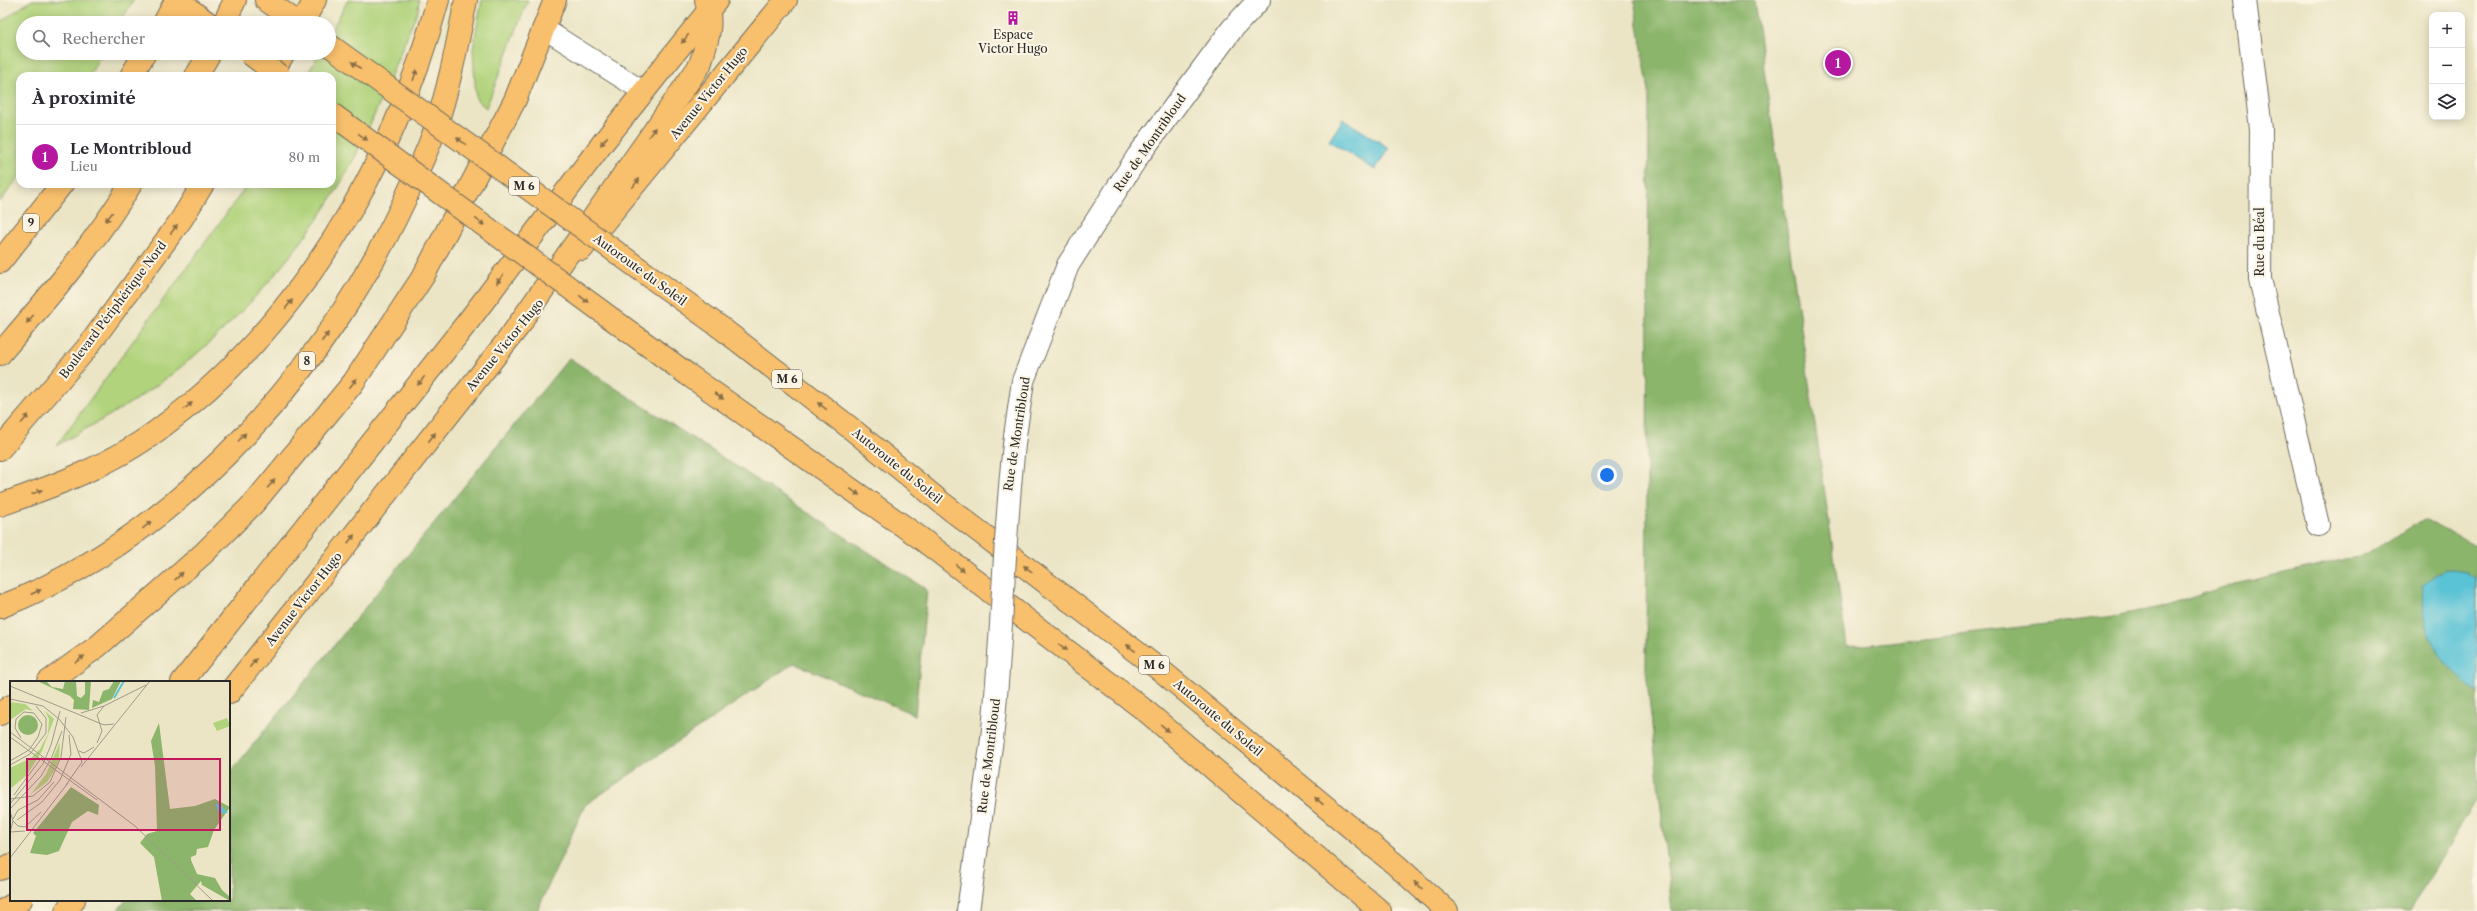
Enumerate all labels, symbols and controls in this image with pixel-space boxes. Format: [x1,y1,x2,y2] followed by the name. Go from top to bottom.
[1005,10,1021,26] building icon: Espace Victor Hugo
[2429,12,2465,120] map controls
[2429,12,2465,48] button: +
[16,16,336,60] search box
[30,27,52,49] icon: search
[977,27,1048,56] place label: Espace Victor Hugo
[62,29,145,48] text: Rechercher
[681,34,689,45] one-way arrow
[666,43,751,143] street label: Avenue Victor Hugo
[1825,48,1851,78] pin: 1
[2429,48,2465,84] button: −
[351,61,361,69] one-way arrow
[412,68,418,80] one-way arrow
[2429,84,2465,120] button: layers
[32,88,136,108] text: À proximité
[1110,90,1189,194] street label: Rue de Montribloud
[648,127,656,138] one-way arrow
[358,133,369,141] one-way arrow
[600,136,609,147] one-way arrow
[456,137,467,145] one-way arrow
[70,139,192,158] text: Le Montribloud
[42,149,48,165] text: 1
[288,149,320,165] text: 80 m
[70,158,98,174] text: Lieu
[509,177,539,195] road number: M 6
[632,177,641,188] one-way arrow
[2252,207,2267,276] street label: Rue du Béal
[105,211,114,222] one-way arrow
[23,214,39,232] road number: 9
[474,218,485,226] one-way arrow
[170,223,179,234] one-way arrow
[590,230,690,309] street label: Autoroute du Soleil
[56,237,170,381] street label: Boulevard Périphérique Nord
[496,273,505,284] one-way arrow
[462,295,547,395] street label: Avenue Victor Hugo
[579,295,590,303] one-way arrow
[284,299,293,310] one-way arrow
[25,314,34,324] one-way arrow
[321,331,330,342] one-way arrow
[299,352,315,370] road number: 8
[772,370,802,388] road number: M 6
[1000,375,1033,492] street label: Rue de Montribloud
[416,376,425,387] one-way arrow
[349,378,357,388] one-way arrow
[714,392,724,400] one-way arrow
[182,402,193,411] one-way arrow
[817,402,828,410] one-way arrow
[21,414,30,424] one-way arrow
[849,424,946,507] street label: Autoroute du Soleil
[427,431,436,442] one-way arrow
[237,432,246,441] one-way arrow
[1597,465,1617,485] your location
[266,478,275,489] one-way arrow
[31,488,43,494] one-way arrow
[849,488,860,496] one-way arrow
[141,520,152,529] one-way arrow
[347,533,355,544] one-way arrow
[262,549,345,649] street label: Avenue Victor Hugo
[954,564,965,572] one-way arrow
[1023,564,1034,573] one-way arrow
[174,571,184,580] one-way arrow
[30,589,41,595] one-way arrow
[1057,643,1068,652] one-way arrow
[1126,643,1137,652] one-way arrow
[74,655,85,663] one-way arrow
[1139,656,1169,674] road number: M 6
[249,657,258,668] one-way arrow
[1170,675,1266,759] street label: Autoroute du Soleil
[10,681,230,901] inset map
[974,697,1003,814] street label: Rue de Montribloud
[1160,723,1170,732] one-way arrow
[1313,796,1324,805] one-way arrow
[1413,880,1423,890] one-way arrow

